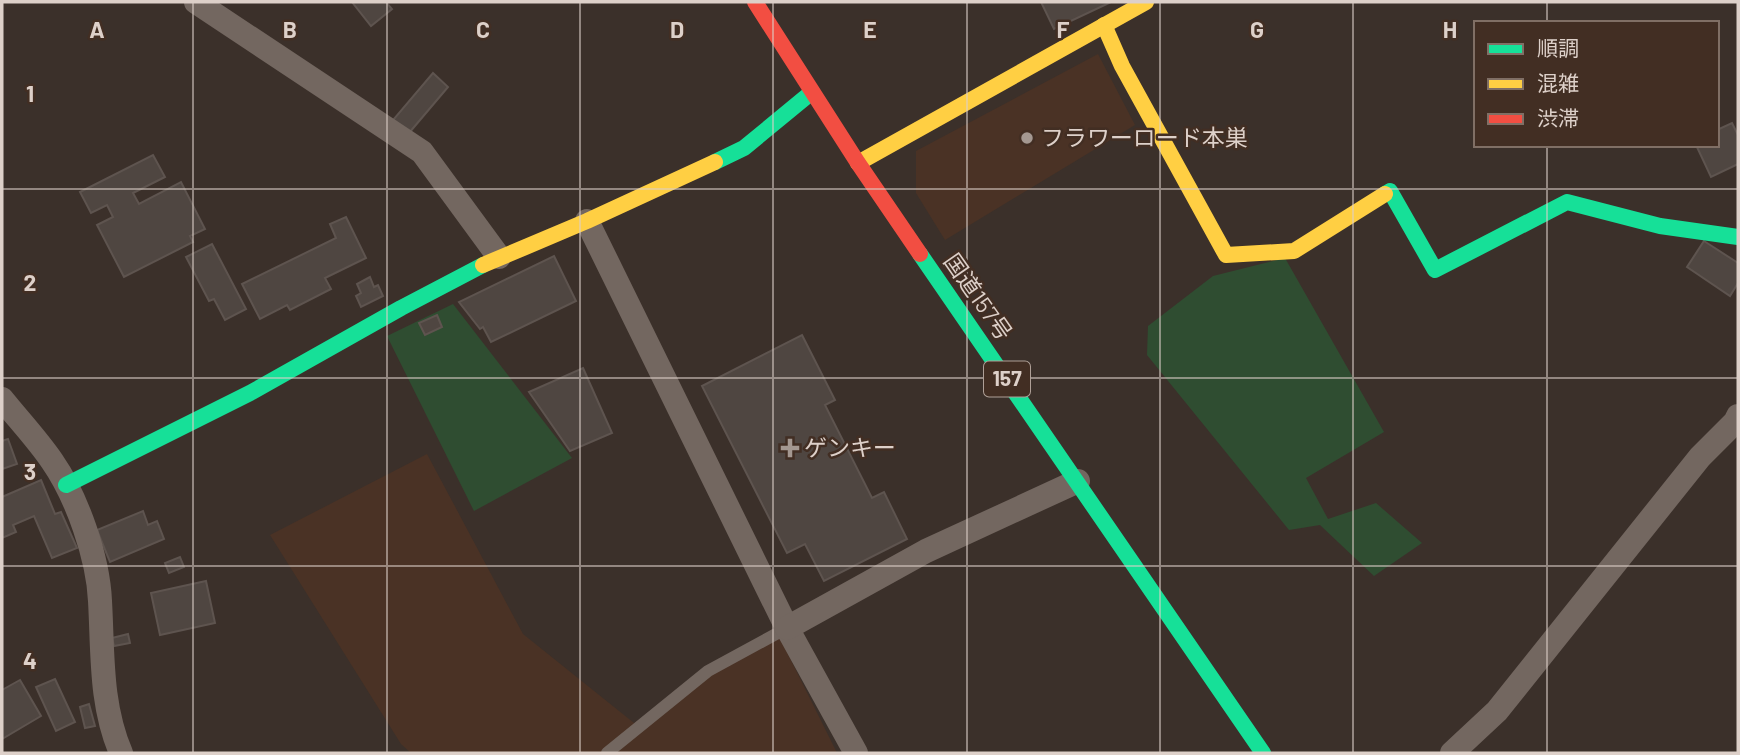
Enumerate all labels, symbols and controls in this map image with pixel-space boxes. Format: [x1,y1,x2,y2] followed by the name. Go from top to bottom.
[89,15,105,43] text: A
[283,15,297,43] text: B
[476,15,490,43] text: C
[670,15,684,43] text: D
[863,15,877,43] text: E
[1057,15,1070,43] text: F
[1250,15,1264,43] text: G
[1443,15,1457,43] text: H
[1474,21,1719,147] legend
[1537,35,1579,60] text: 順調
[1537,70,1579,95] text: 混雑
[26,79,34,107] text: 1
[1537,105,1579,130] text: 渋滞
[1041,123,1248,151] place label: フラワーロード本巣
[1019,130,1035,146] marker: フラワーロード本巣
[939,248,1019,345] street label: 国道157号
[24,268,36,296] text: 2
[984,362,1030,396] road number: 157
[804,433,896,461] place label: ゲンキー
[782,440,798,456] marker: ゲンキー
[24,457,36,485] text: 3
[23,646,37,674] text: 4

